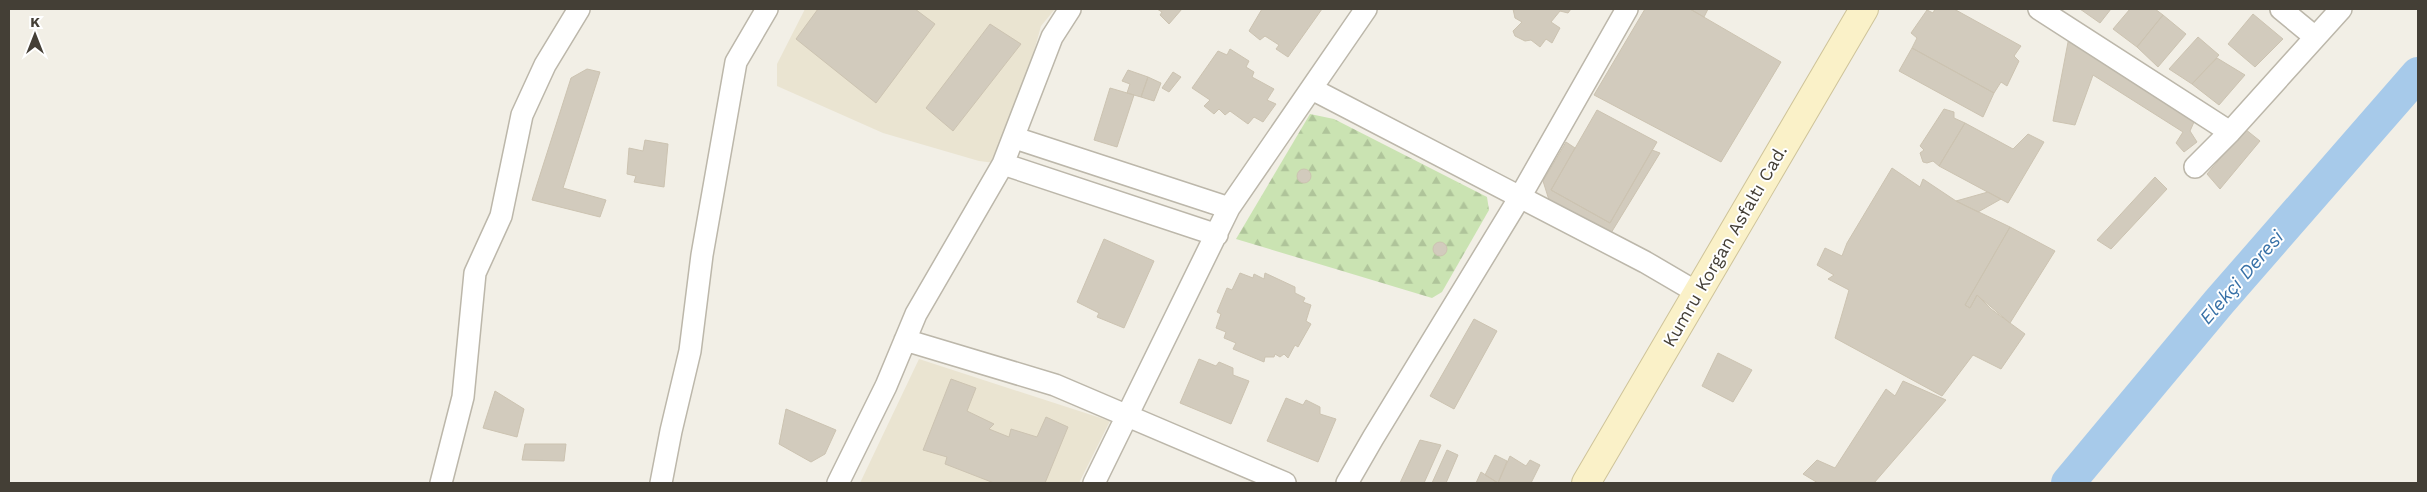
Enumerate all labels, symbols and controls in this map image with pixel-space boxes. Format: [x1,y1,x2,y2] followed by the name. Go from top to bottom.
[10,10,60,60] north arrow
[30,14,40,30] text: K
[1658,141,1791,350] street label: Kumru Korgan Asfaltı Cad.
[2194,225,2289,329] water label: Elekçi Deresi

